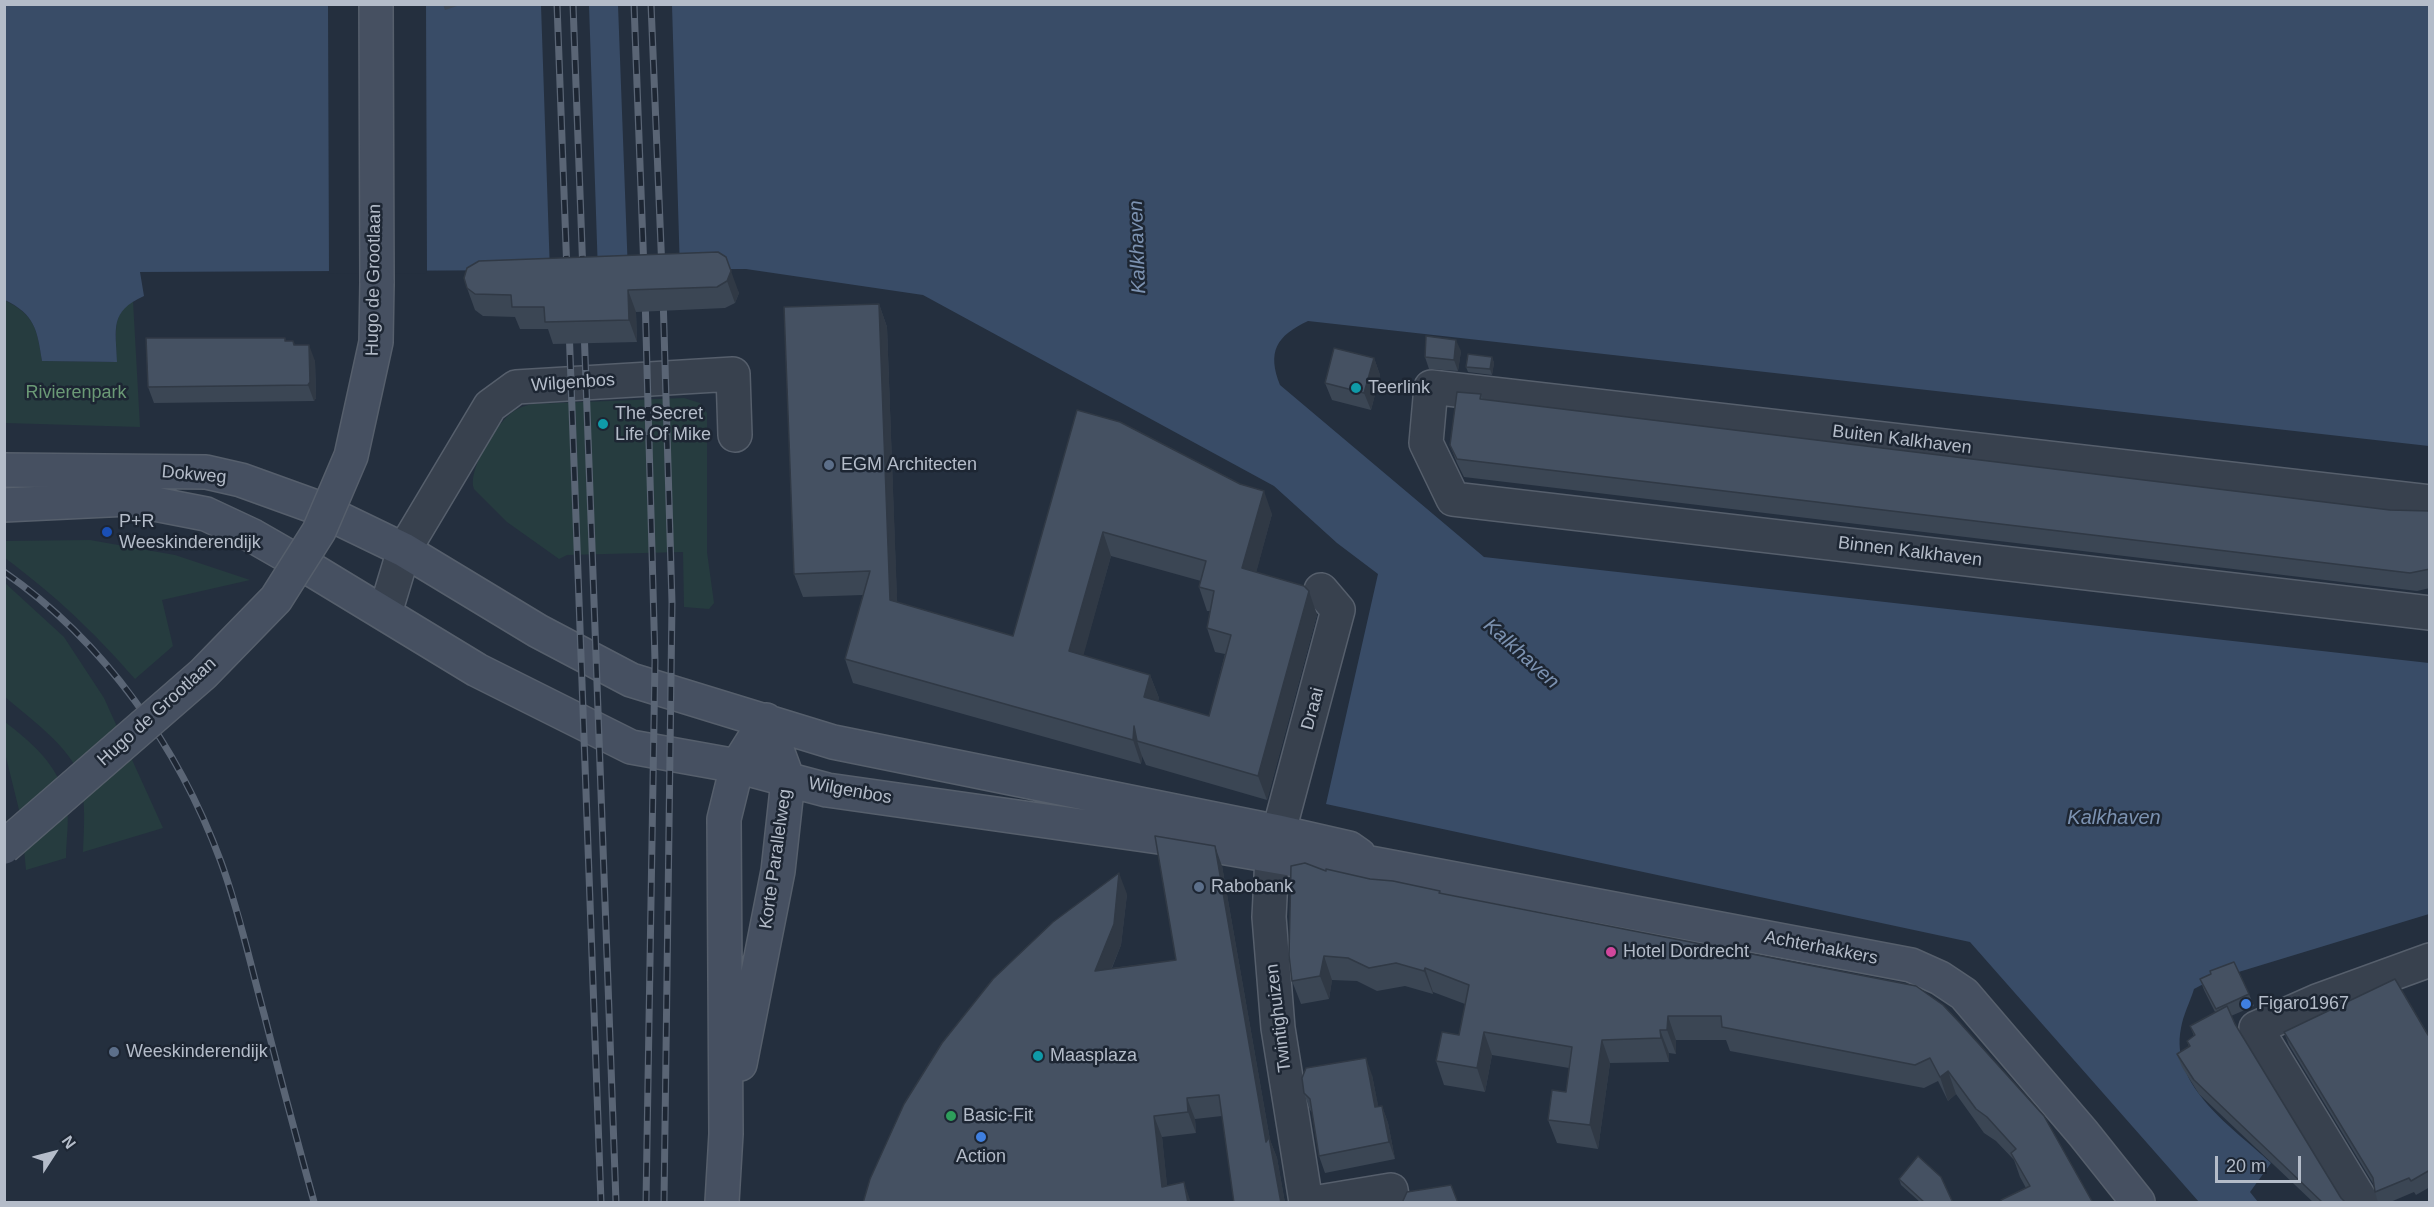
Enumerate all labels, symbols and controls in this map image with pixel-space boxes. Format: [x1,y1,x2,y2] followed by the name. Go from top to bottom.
[1124,200,1152,294] water label: Kalkhaven
[362,204,386,356] street label: Hugo de Grootlaan
[530,369,616,397] street label: Wilgenbos
[1368,377,1430,399] place label: Teerlink
[1349,381,1363,395] marker: Teerlink
[25,382,127,404] park label: Rivierenpark
[615,403,711,446] place label: The Secret Life Of Mike
[596,417,610,431] marker: The Secret Life Of Mike
[1831,421,1973,459] street label: Buiten Kalkhaven
[841,454,977,476] place label: EGM Architecten
[822,458,836,472] marker: EGM Architecten
[161,461,227,489] street label: Dokweg
[119,511,261,554] place label: P+R Weeskinderendijk
[100,525,114,539] marker: P+R Weeskinderendijk
[1837,532,1983,572] street label: Binnen Kalkhaven
[1478,614,1564,694] water label: Kalkhaven
[93,653,221,771] street label: Hugo de Grootlaan
[1297,685,1329,733] street label: Draai
[807,773,893,809] street label: Wilgenbos
[755,788,797,930] street label: Korte Parallelweg
[2067,806,2161,830] water label: Kalkhaven
[1211,876,1293,898] place label: Rabobank
[1192,880,1206,894] marker: Rabobank
[1762,926,1880,970] street label: Achterhakkers
[1623,941,1749,963] place label: Hotel Dordrecht
[1604,945,1618,959] marker: Hotel Dordrecht
[1262,963,1296,1073] street label: Twintighuizen
[2258,993,2349,1015] place label: Figaro1967
[2239,997,2253,1011] marker: Figaro1967
[126,1041,268,1063] place label: Weeskinderendijk
[107,1045,121,1059] marker: Weeskinderendijk
[1050,1045,1137,1067] place label: Maasplaza
[1031,1049,1045,1063] marker: Maasplaza
[963,1105,1033,1127] place label: Basic-Fit
[944,1109,958,1123] marker: Basic-Fit
[24,1123,84,1183] north arrow
[974,1130,988,1144] marker: Action
[59,1132,79,1152] text: N
[2218,1144,2304,1182] scale bar
[956,1146,1006,1168] place label: Action
[2226,1156,2266,1176] text: 20 m

